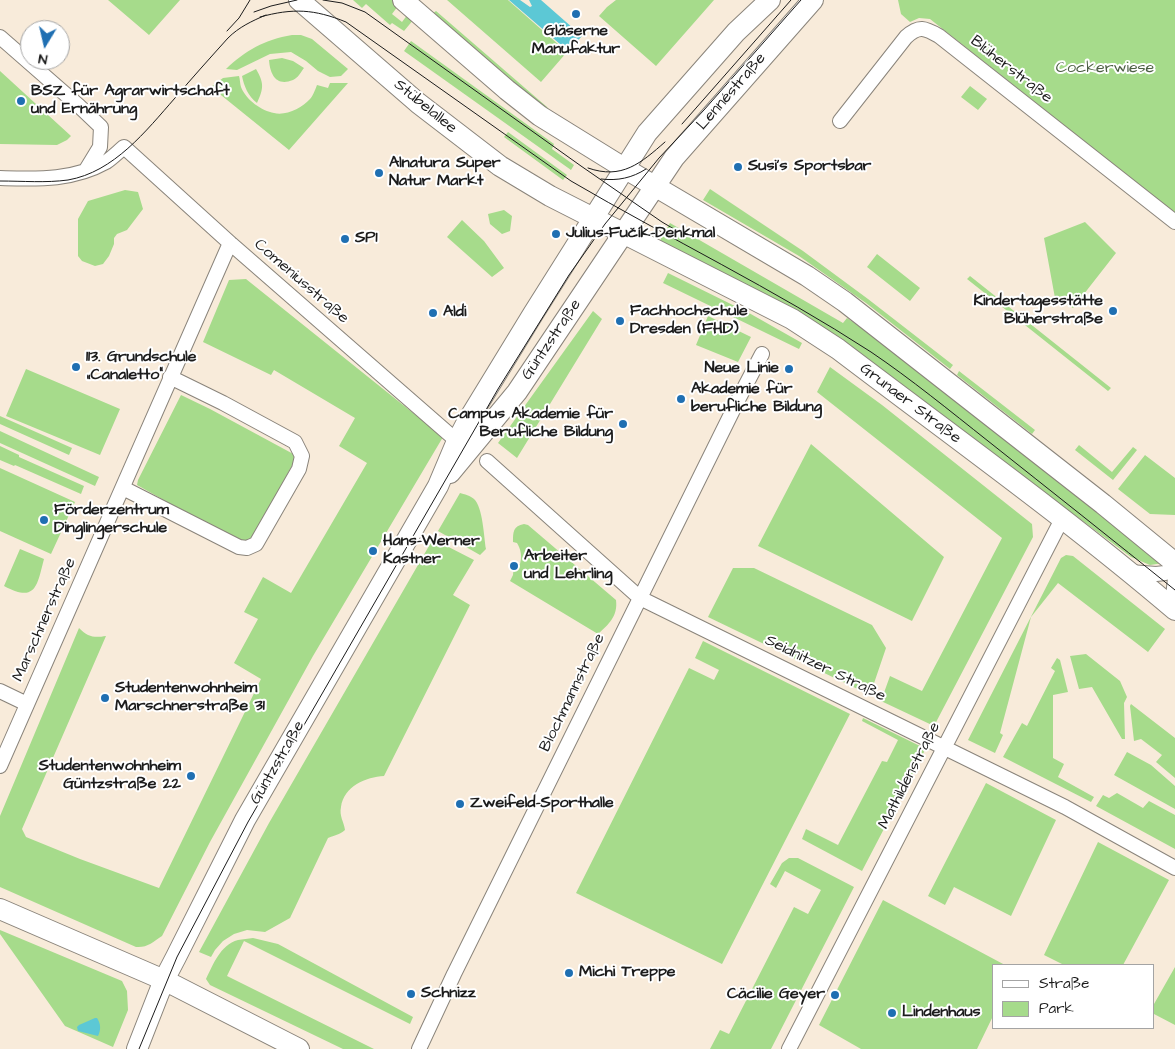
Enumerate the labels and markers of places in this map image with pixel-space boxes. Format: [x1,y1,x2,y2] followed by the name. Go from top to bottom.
[570,8,582,20] marker: Gläserne Manufaktur
[532,22,620,60] place label: Gläserne Manufaktur
[31,82,230,120] place label: BSZ für Agrarwirtschaft und Ernährung
[15,95,27,107] marker: BSZ für Agrarwirtschaft und Ernährung
[389,154,501,192] place label: Alnatura Super Natur Markt
[748,157,871,177] place label: Susi's Sportsbar
[732,161,744,173] marker: Susi's Sportsbar
[373,167,385,179] marker: Alnatura Super Natur Markt
[566,224,715,244] place label: Julius-Fučík-Denkmal
[550,228,562,240] marker: Julius-Fučík-Denkmal
[355,229,378,249] place label: SP1
[339,233,351,245] marker: SP1
[973,292,1103,330] place label: Kindertagesstätte Blüherstraße
[630,302,748,340] place label: Fachhochschule Dresden (FHD)
[443,303,466,323] place label: Aldi
[1107,305,1119,317] marker: Kindertagesstätte Blüherstraße
[427,307,439,319] marker: Aldi
[614,315,626,327] marker: Fachhochschule Dresden (FHD)
[86,348,196,386] place label: 113. Grundschule „Canaletto“
[705,359,779,379] place label: Neue Linie
[70,361,82,373] marker: 113. Grundschule „Canaletto“
[783,363,795,375] marker: Neue Linie
[691,380,822,418] place label: Akademie für berufliche Bildung
[675,393,687,405] marker: Akademie für berufliche Bildung
[448,405,613,443] place label: Campus Akademie für Berufliche Bildung
[617,418,629,430] marker: Campus Akademie für Berufliche Bildung
[54,501,169,539] place label: Förderzentrum Dinglingerschule
[38,514,50,526] marker: Förderzentrum Dinglingerschule
[383,532,480,570] place label: Hans-Werner Kastner
[367,545,379,557] marker: Hans-Werner Kastner
[524,547,612,585] place label: Arbeiter und Lehrling
[508,560,520,572] marker: Arbeiter und Lehrling
[115,679,265,717] place label: Studentenwohnheim Marschnerstraße 31
[99,692,111,704] marker: Studentenwohnheim Marschnerstraße 31
[39,757,181,795] place label: Studentenwohnheim Güntzstraße 22
[185,770,197,782] marker: Studentenwohnheim Güntzstraße 22
[470,794,614,814] place label: Zweifeld-Sporthalle
[454,798,466,810] marker: Zweifeld-Sporthalle
[579,963,675,983] place label: Michi Treppe
[563,967,575,979] marker: Michi Treppe
[421,984,476,1004] place label: Schnizz
[727,985,825,1005] place label: Cäcilie Geyer
[405,988,417,1000] marker: Schnizz
[829,989,841,1001] marker: Cäcilie Geyer
[902,1003,981,1023] place label: Lindenhaus
[886,1007,898,1019] marker: Lindenhaus

